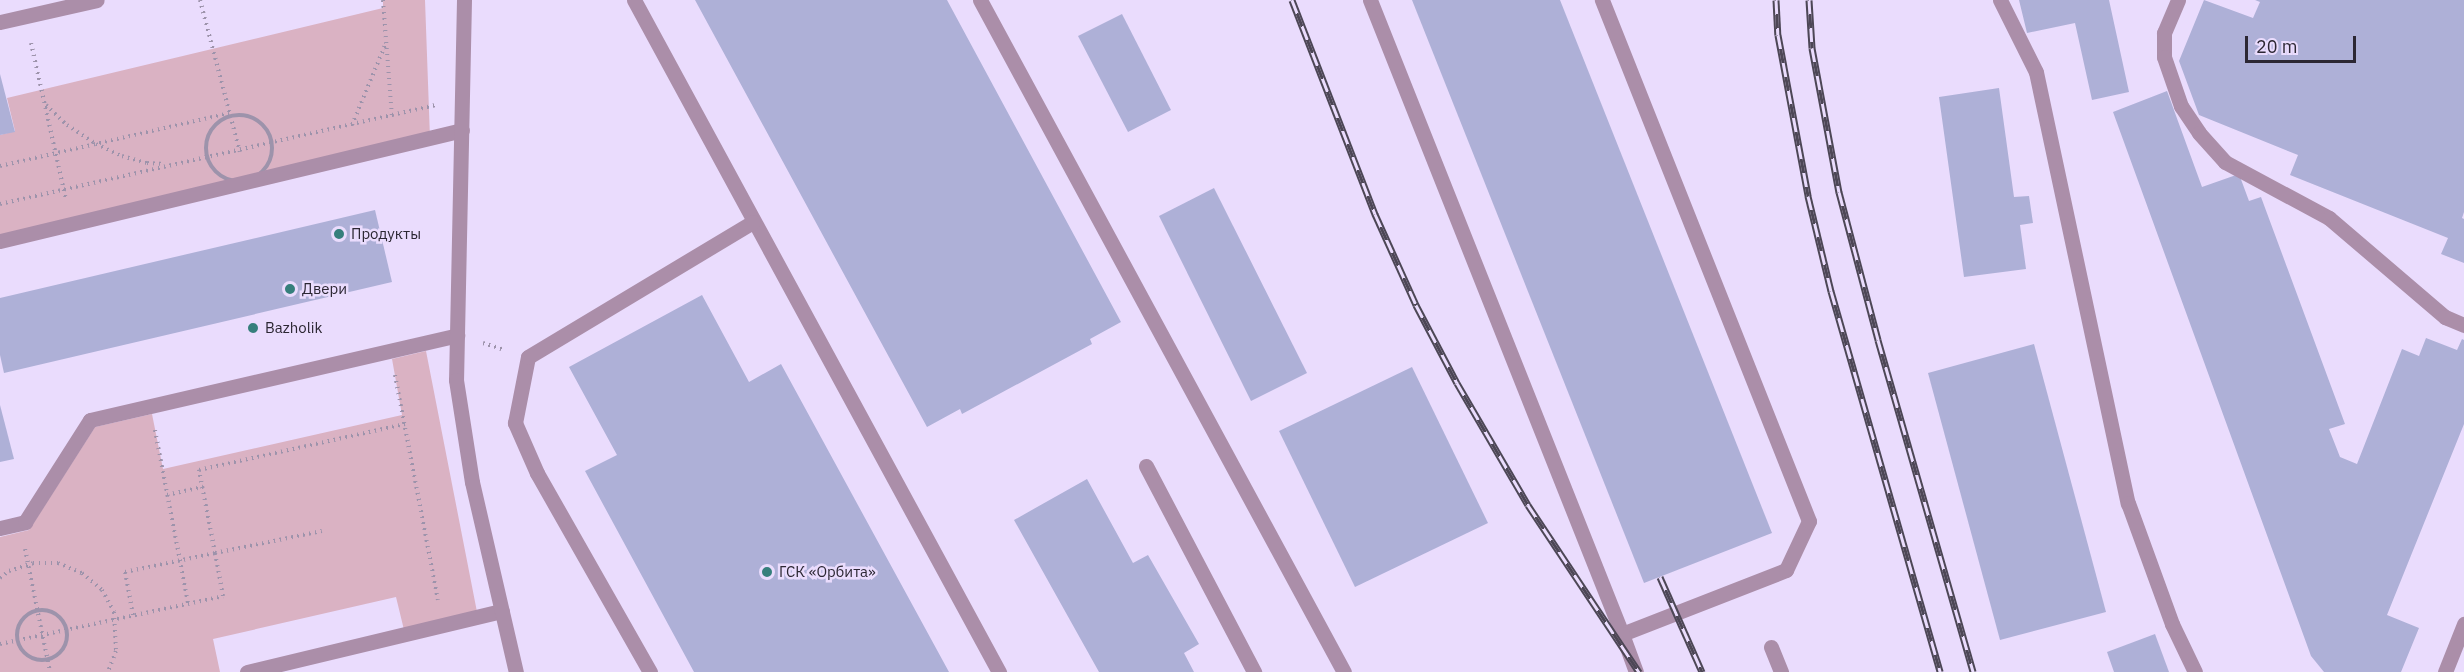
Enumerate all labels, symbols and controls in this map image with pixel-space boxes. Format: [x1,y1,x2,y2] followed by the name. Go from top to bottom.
[2248,24,2359,62] scale bar
[2256,35,2298,58] text: 20 m
[351,225,421,243] place label: Продукты
[332,227,346,241] marker: Продукты
[302,280,347,298] place label: Двери
[283,282,297,296] marker: Двери
[265,319,322,337] place label: Bazholik
[246,321,260,335] marker: Bazholik
[779,563,876,581] place label: ГСК «Орбита»
[760,565,774,579] marker: ГСК «Орбита»

